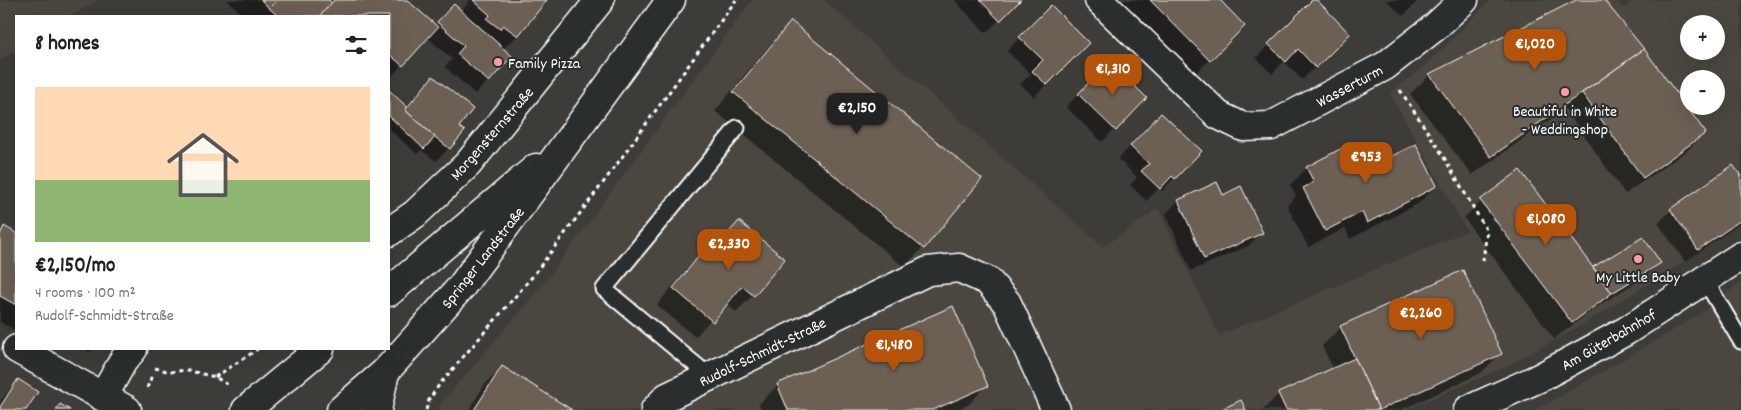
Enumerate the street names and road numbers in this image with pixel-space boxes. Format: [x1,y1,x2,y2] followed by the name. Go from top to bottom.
[1313,60,1388,114] street label: Wasserturm
[446,83,540,187] street label: Morgensternstraße
[437,203,531,314] street label: Springer Landstraße
[1557,304,1661,378] street label: Am Güterbahnhof
[696,312,831,394] street label: Rudolf-Schmidt-Straße

